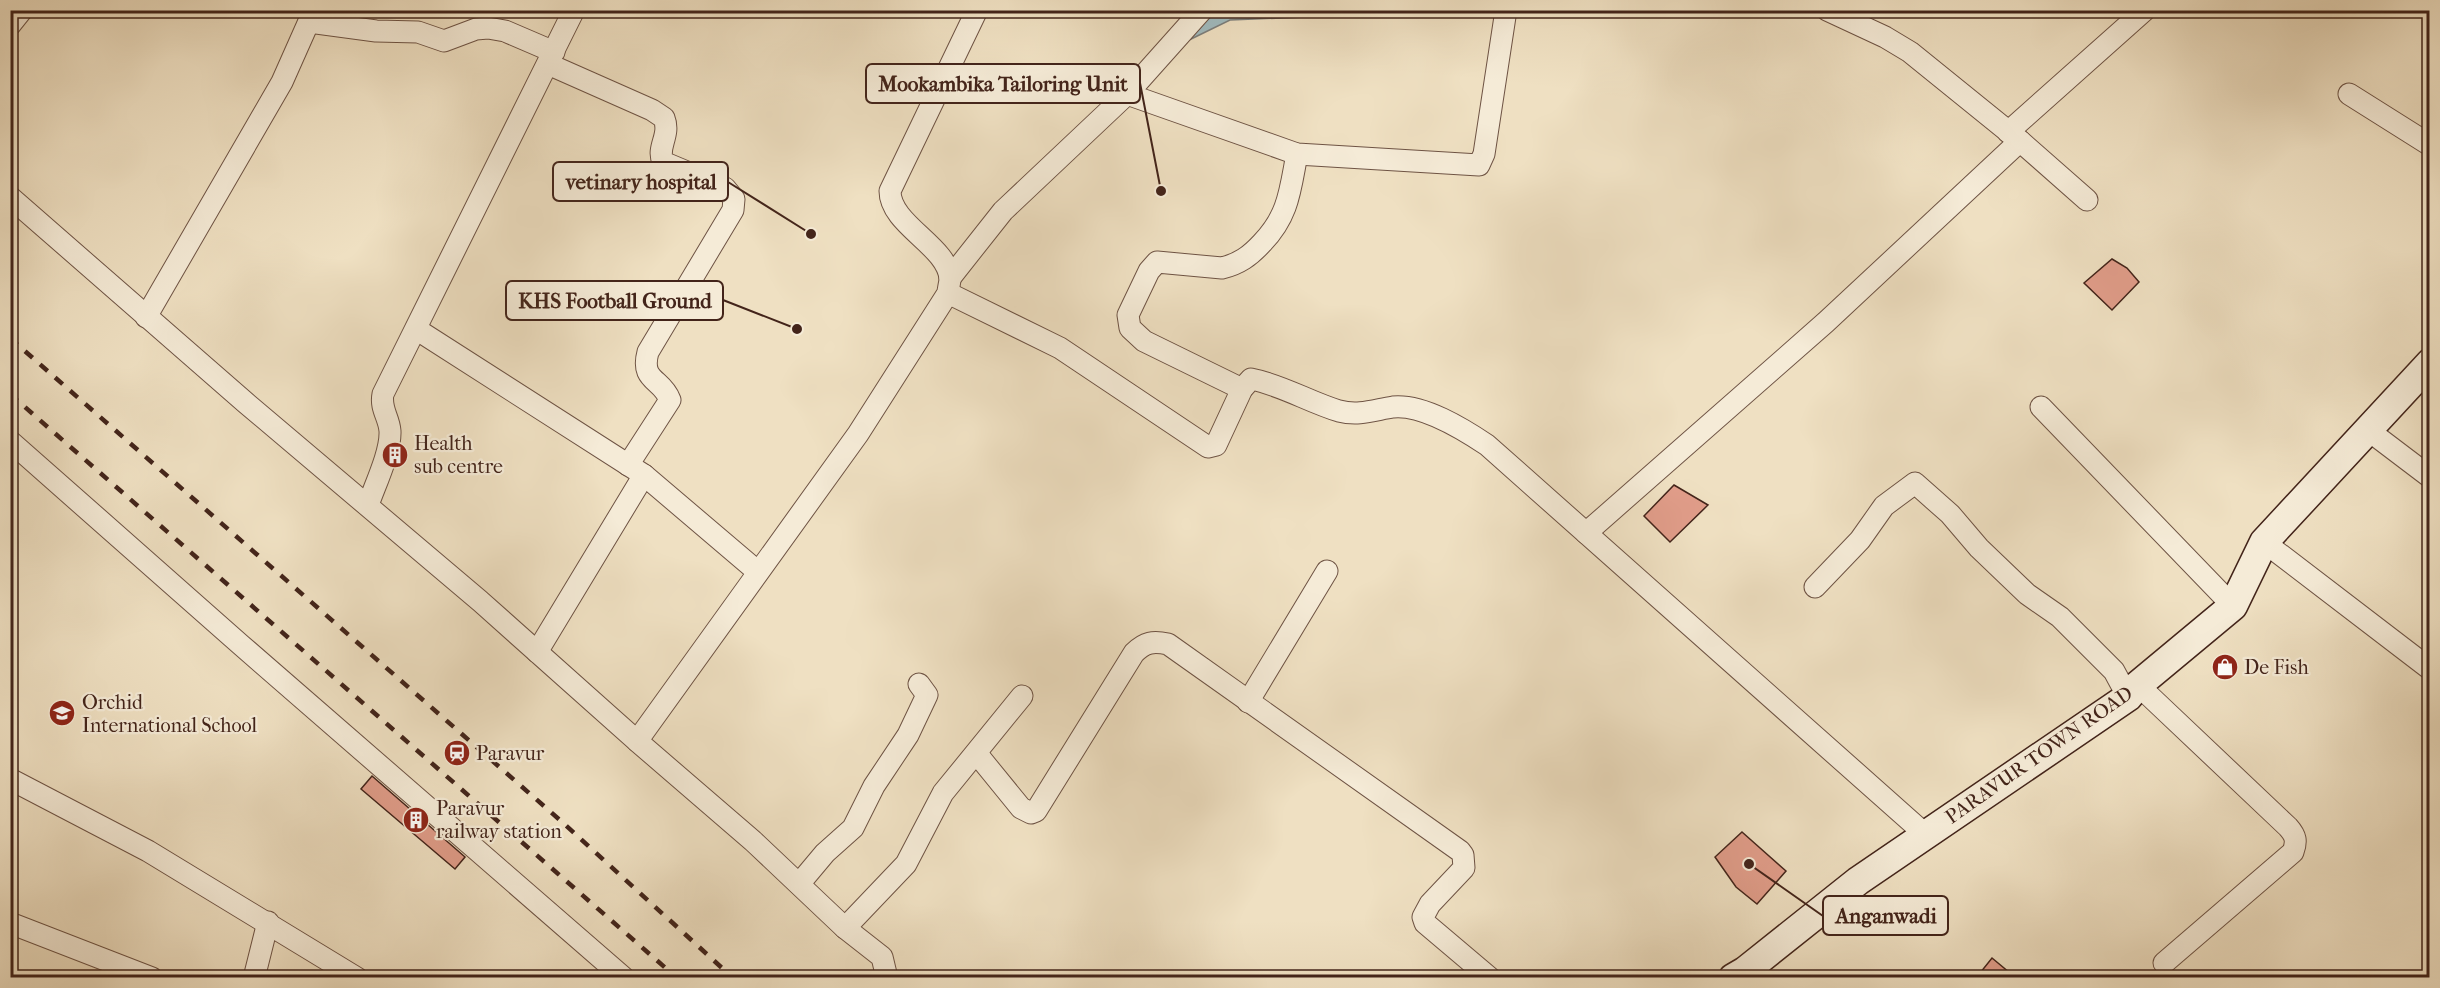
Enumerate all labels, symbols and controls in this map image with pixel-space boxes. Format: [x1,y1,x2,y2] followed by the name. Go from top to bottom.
[866,64,1140,103] callout: Mookambika Tailoring Unit
[877,72,1128,96] text: Mookambika Tailoring Unit
[553,162,728,201] callout: vetinary hospital
[564,170,717,194] text: vetinary hospital
[506,281,723,320] callout: KHS Football Ground
[518,289,712,313] text: KHS Football Ground
[414,432,503,478] place label: Health sub centre
[380,440,410,470] building icon: Health sub centre
[2210,652,2240,682] shop icon: De Fish
[2244,656,2309,679] place label: De Fish
[1941,681,2137,829] street label: PARAVUR TOWN ROAD
[82,691,258,737] place label: Orchid International School
[47,698,77,728] school or university icon: Orchid International School
[442,738,472,768] station icon: Paravur
[476,742,545,765] place label: Paravur
[436,797,562,843] place label: Paravur railway station
[401,805,431,835] building icon: Paravur railway station
[1823,896,1948,935] callout: Anganwadi
[1833,904,1937,928] text: Anganwadi

